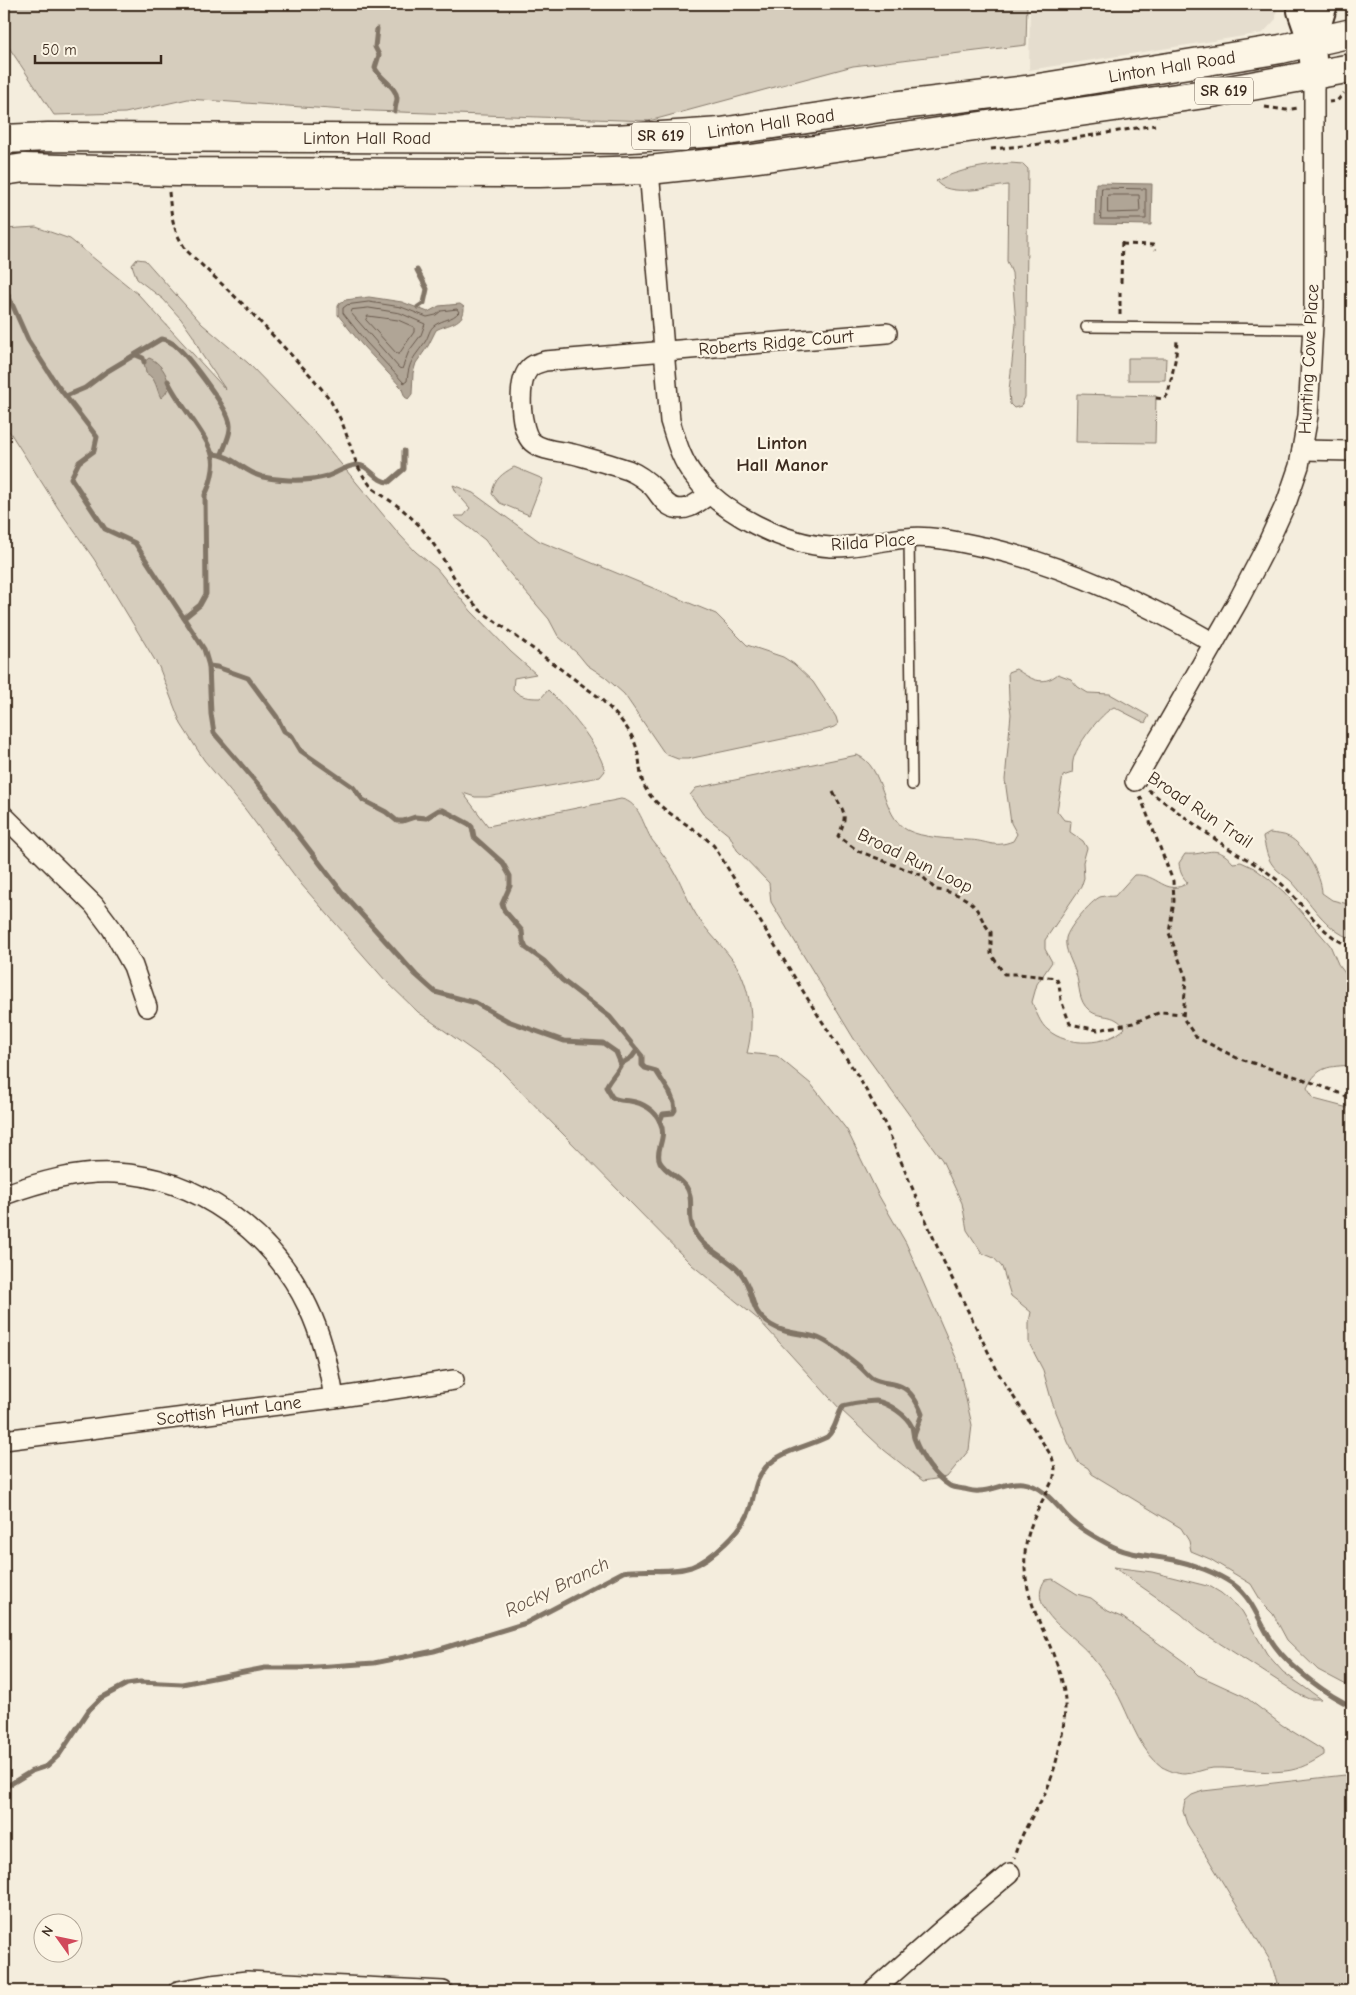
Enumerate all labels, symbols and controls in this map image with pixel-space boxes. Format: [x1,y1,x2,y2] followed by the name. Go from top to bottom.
[35,32,161,64] scale bar
[42,41,77,59] text: 50 m
[1107,47,1237,87] street label: Linton Hall Road
[1195,78,1253,104] road number: SR 619
[706,105,836,143] street label: Linton Hall Road
[632,122,690,150] road number: SR 619
[303,128,431,149] street label: Linton Hall Road
[1295,283,1323,435] street label: Hunting Cove Place
[698,326,855,360] street label: Roberts Ridge Court
[736,432,828,476] district label: Linton Hall Manor
[830,529,916,555] street label: Rilda Place
[1144,767,1256,853] street label: Broad Run Trail
[854,824,976,898] street label: Broad Run Loop
[155,1392,303,1430] street label: Scottish Hunt Lane
[501,1552,613,1622] water label: Rocky Branch
[32,1912,82,1962] north arrow
[38,1923,57,1940] text: N

